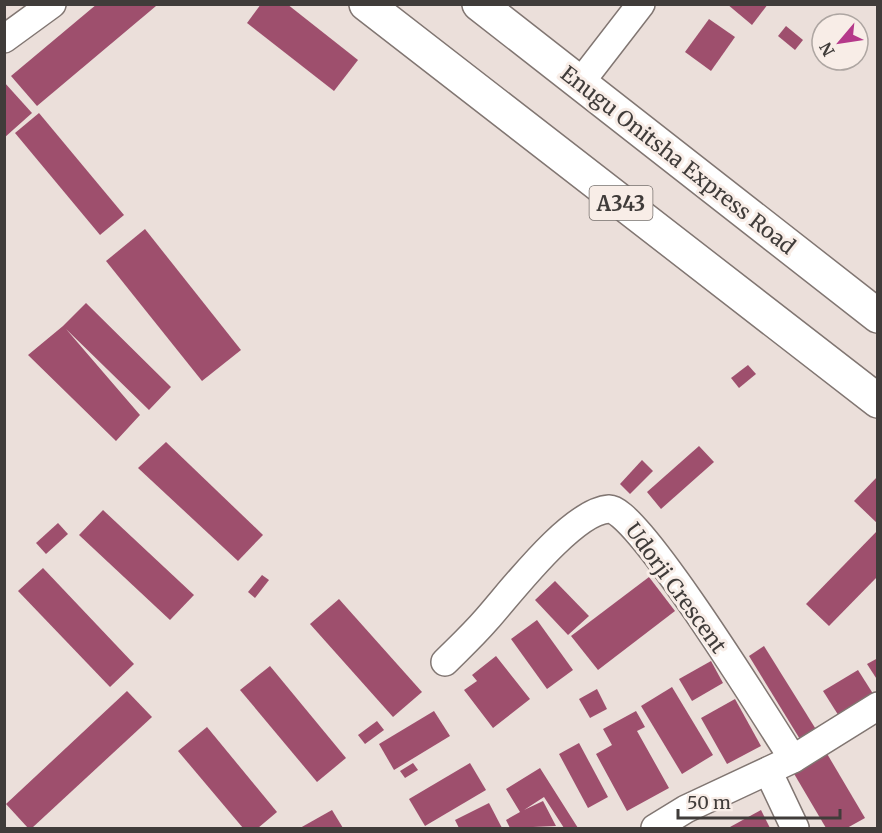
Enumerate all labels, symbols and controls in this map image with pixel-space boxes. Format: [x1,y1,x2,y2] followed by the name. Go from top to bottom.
[810,12,870,72] north arrow
[815,39,839,60] text: N
[555,60,801,260] street label: Enugu Onitsha Express Road
[590,186,652,220] road number: A343
[620,517,732,659] street label: Udorji Crescent
[678,782,840,820] scale bar
[687,791,731,814] text: 50 m

